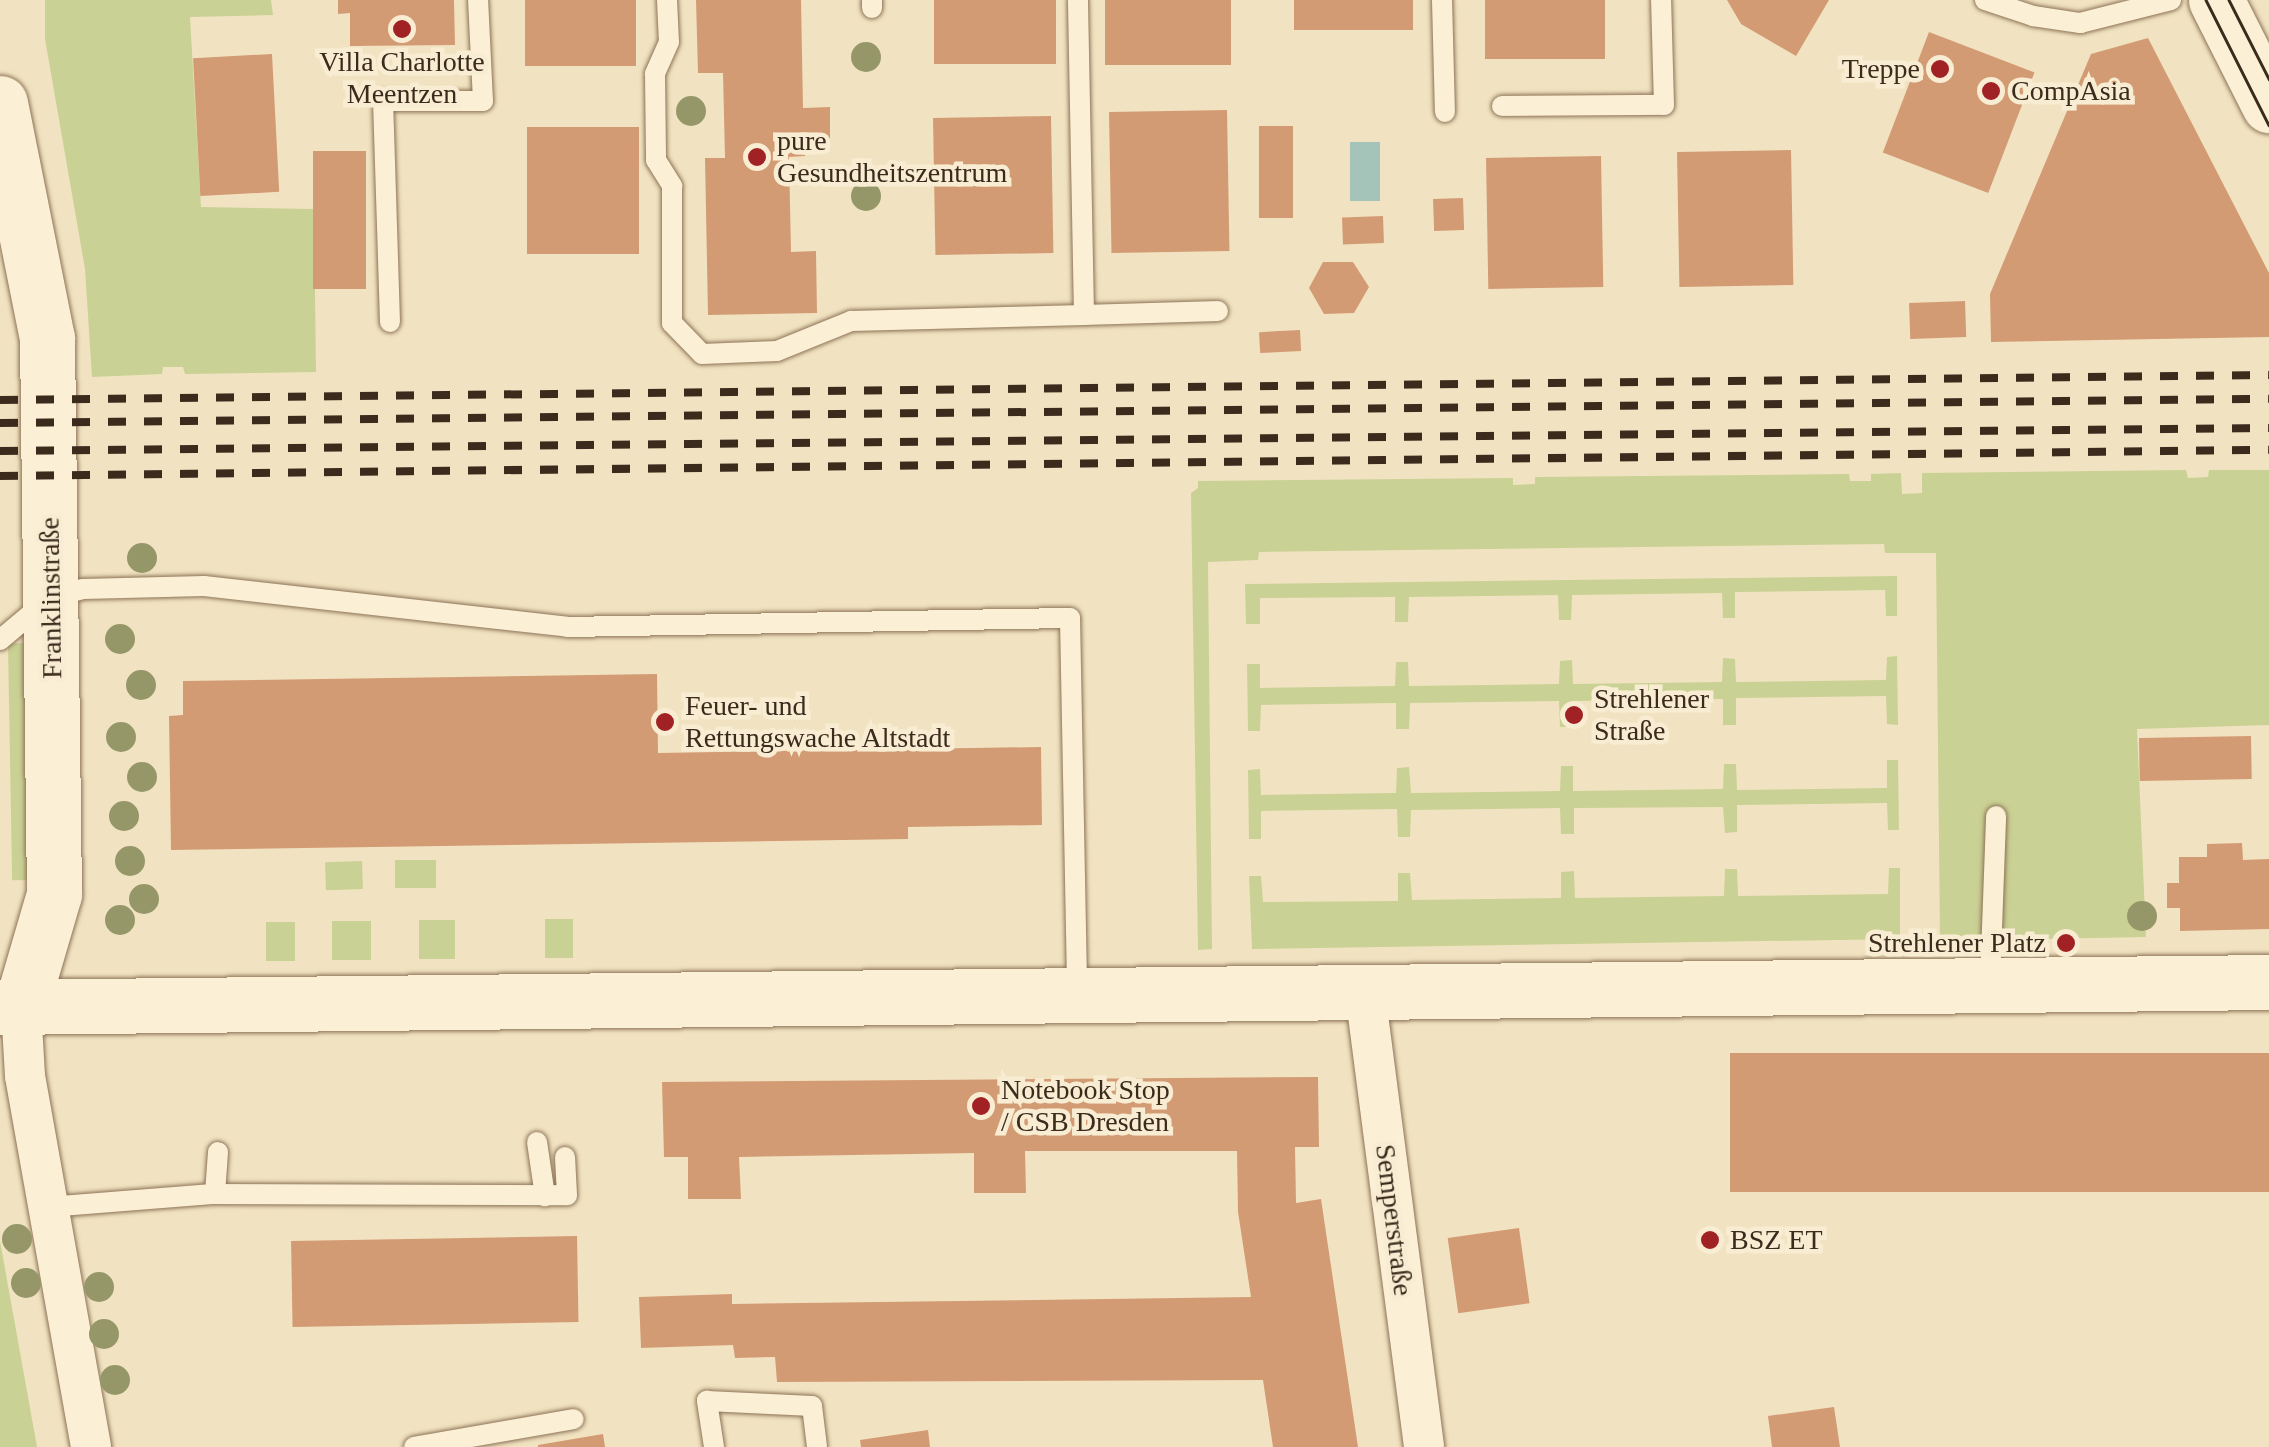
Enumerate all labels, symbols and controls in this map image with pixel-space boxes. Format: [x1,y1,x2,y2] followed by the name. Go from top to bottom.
[391,18,413,40] marker: Villa Charlotte Meentzen
[319,45,485,111] place label: Villa Charlotte Meentzen
[1842,52,1920,86] place label: Treppe
[1929,58,1951,80] marker: Treppe
[2011,74,2131,108] place label: CompAsia
[1980,80,2002,102] marker: CompAsia
[777,124,1007,190] place label: pure Gesundheitszentrum
[746,146,768,168] marker: pure Gesundheitszentrum
[33,517,69,679] street label: Franklinstraße
[1594,682,1709,748] place label: Strehlener Straße
[685,689,952,755] place label: Feuer- und Rettungswache Altstadt
[1563,704,1585,726] marker: Strehlener Straße
[654,711,676,733] marker: Feuer- und Rettungswache Altstadt
[1868,926,2046,960] place label: Strehlener Platz
[2055,932,2077,954] marker: Strehlener Platz
[1001,1073,1170,1139] place label: Notebook Stop / CSB Dresden
[970,1095,992,1117] marker: Notebook Stop / CSB Dresden
[1368,1142,1420,1298] street label: Semperstraße
[1730,1223,1823,1257] place label: BSZ ET
[1699,1229,1721,1251] marker: BSZ ET

